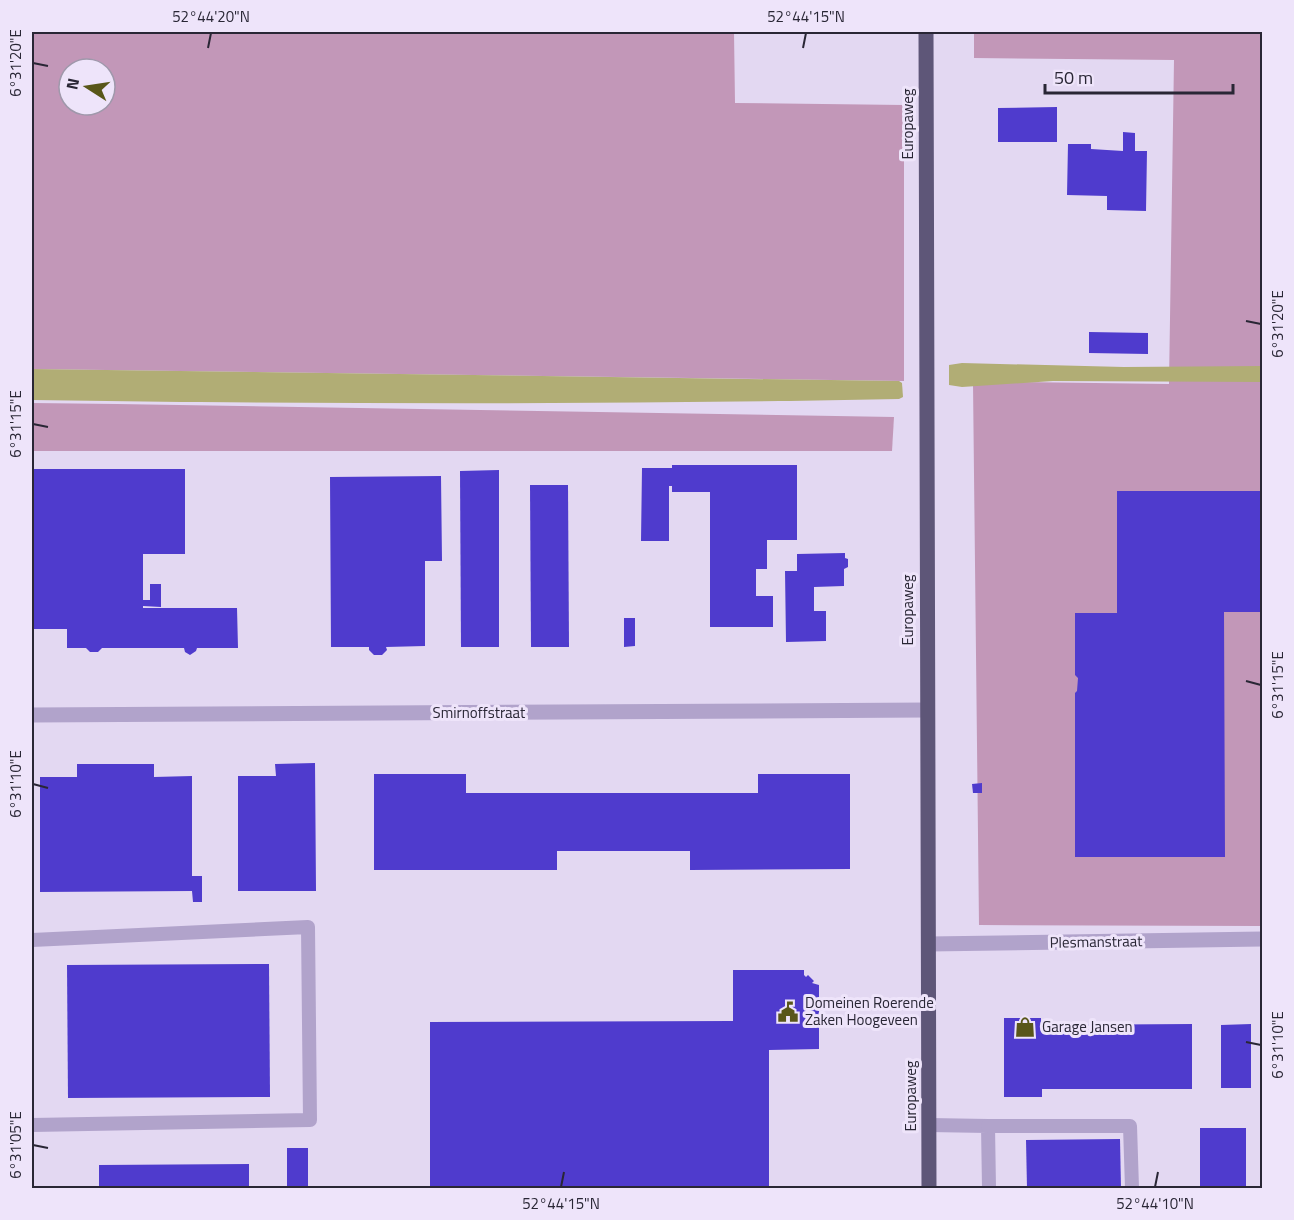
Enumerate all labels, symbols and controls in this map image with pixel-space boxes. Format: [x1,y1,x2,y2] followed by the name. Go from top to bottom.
[172,5,250,28] text: 52°44'20"N
[767,5,845,28] text: 52°44'15"N
[4,29,27,97] text: 6°31'20"E
[57,57,117,117] north arrow
[1045,57,1232,95] scale bar
[1054,64,1093,91] text: 50 m
[59,76,85,92] text: N
[896,88,919,160] street label: Europaweg
[1266,290,1289,358] text: 6°31'20"E
[4,390,27,458] text: 6°31'15"E
[896,574,919,646] street label: Europaweg
[1266,651,1289,719] text: 6°31'15"E
[433,701,526,724] street label: Smirnoffstraat
[4,750,27,818] text: 6°31'10"E
[1049,929,1143,954] street label: Plesmanstraat
[805,991,934,1031] place label: Domeinen Roerende Zaken Hoogeveen
[776,1000,800,1024] public building icon: Domeinen Roerende Zaken Hoogeveen
[1266,1011,1289,1079] text: 6°31'10"E
[1013,1015,1037,1039] shop icon: Garage Jansen
[1042,1015,1133,1038] place label: Garage Jansen
[899,1060,922,1132] street label: Europaweg
[4,1111,27,1179] text: 6°31'05"E
[522,1192,600,1215] text: 52°44'15"N
[1116,1192,1194,1215] text: 52°44'10"N

